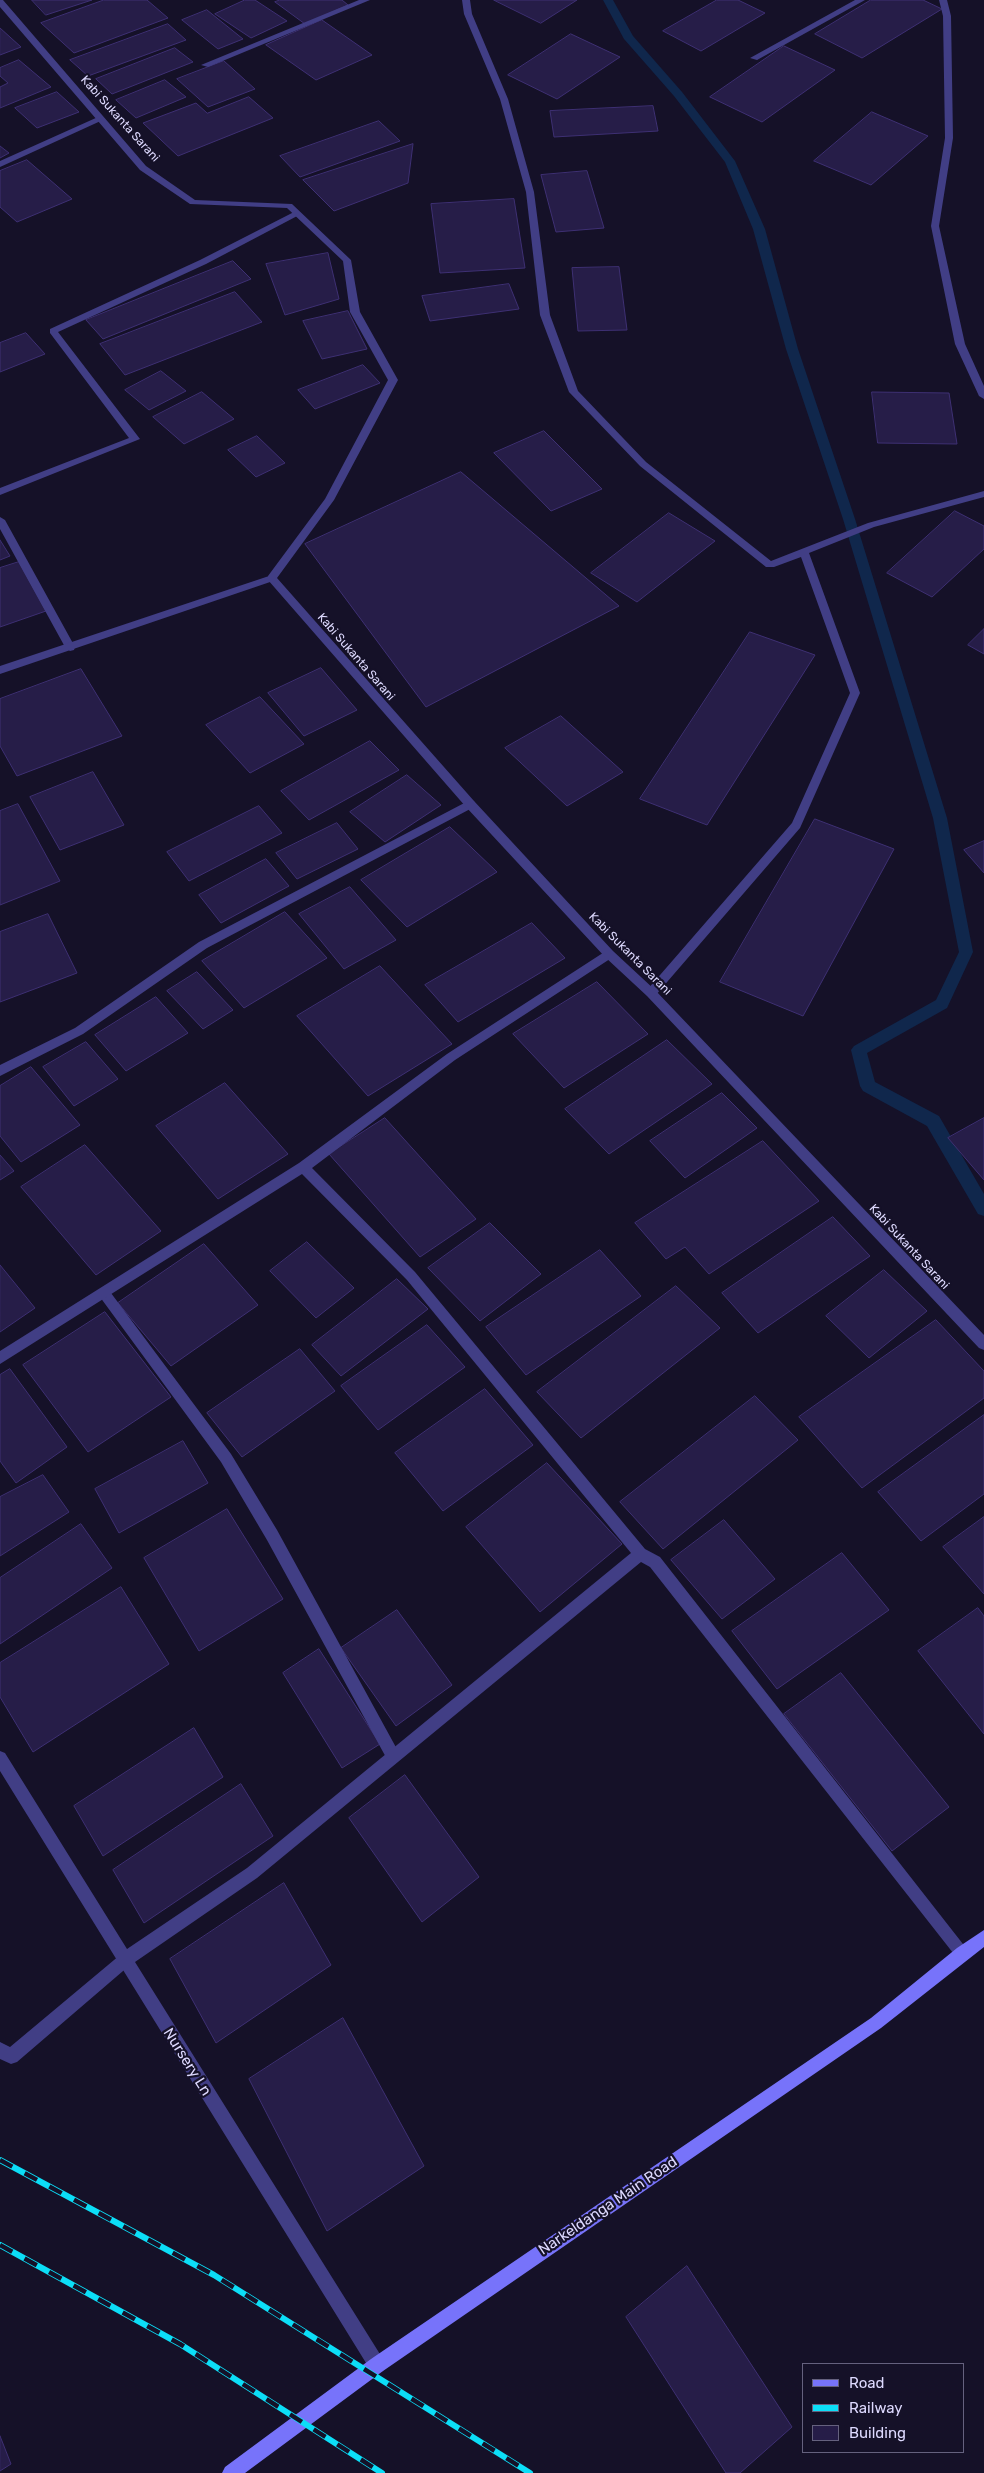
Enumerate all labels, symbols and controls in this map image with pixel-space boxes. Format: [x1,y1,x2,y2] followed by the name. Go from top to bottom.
[78,73,162,165] street label: Kabi Sukanta Sarani
[314,610,398,704] street label: Kabi Sukanta Sarani
[586,910,674,998] street label: Kabi Sukanta Sarani
[866,1202,952,1292] street label: Kabi Sukanta Sarani
[159,2025,215,2099] street label: Nursery Ln
[535,2153,681,2259] street label: Narkeldanga Main Road
[802,2363,964,2453] legend
[849,2374,885,2392] text: Road
[849,2399,903,2417] text: Railway
[849,2424,906,2442] text: Building

